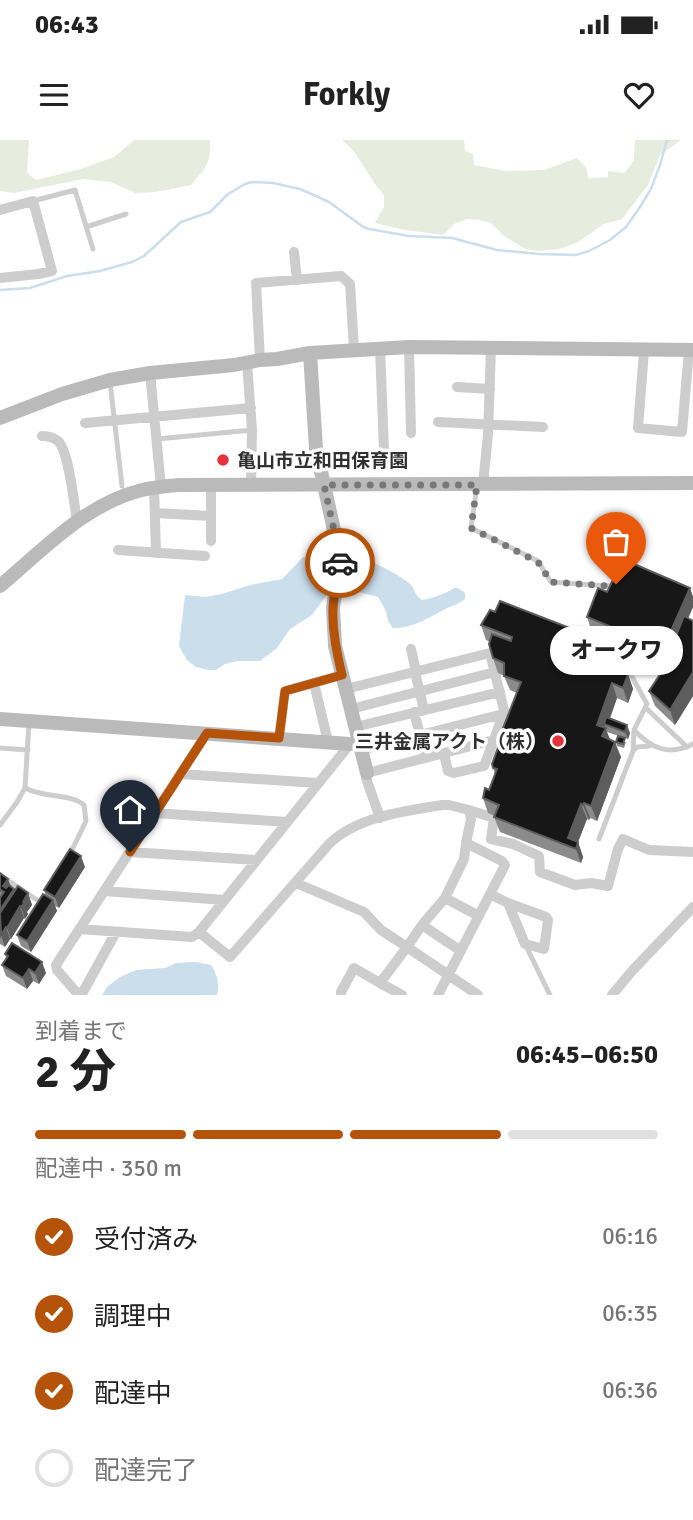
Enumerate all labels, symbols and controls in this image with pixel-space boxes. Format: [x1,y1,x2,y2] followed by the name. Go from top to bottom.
[35,9,99,41] text: 06:43
[303,75,390,114] text: Forkly
[35,76,73,114] icon: menu
[620,76,658,114] icon: heart
[237,449,408,473] place label: 亀山市立和田保育園
[215,452,231,468] marker: 亀山市立和田保育園
[586,512,646,584] pin
[597,523,635,561] icon: bag
[305,528,375,598] courier
[321,544,359,582] icon: car
[550,626,682,675] callout: オークワ
[571,636,663,665] text: オークワ
[355,730,544,754] place label: 三井金属アクト（株）
[550,733,566,749] marker: 三井金属アクト（株）
[100,780,160,852] pin
[111,791,149,829] icon: home
[35,1017,127,1046] text: 到着まで
[516,1039,658,1071] text: 06:45–06:50
[35,1044,116,1100] text: 2 分
[35,1154,182,1183] text: 配達中 · 350 m
[35,1218,73,1256] icon: check
[602,1222,658,1251] text: 06:16
[94,1224,198,1256] text: 受付済み
[35,1295,73,1333] icon: check
[602,1299,658,1328] text: 06:35
[94,1301,172,1333] text: 調理中
[35,1372,73,1410] icon: check
[602,1376,658,1405] text: 06:36
[94,1378,172,1410] text: 配達中
[94,1455,198,1487] text: 配達完了

